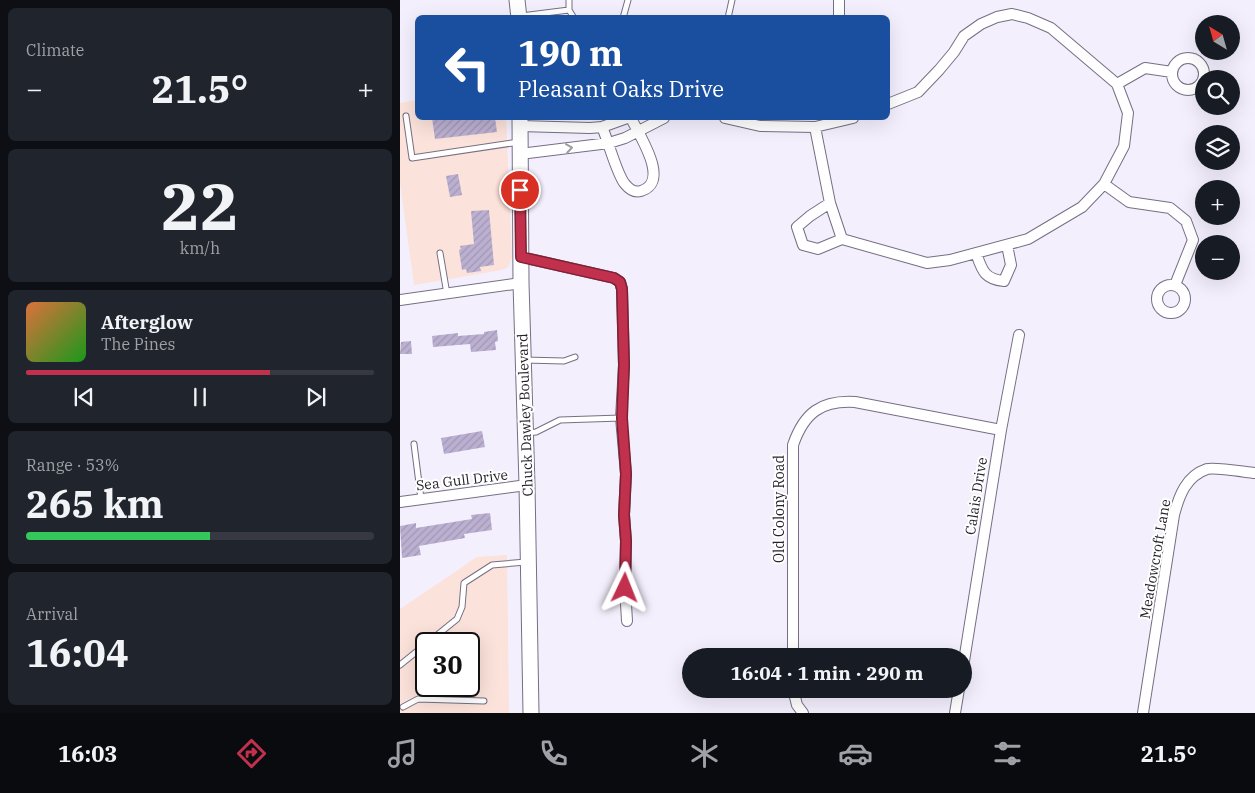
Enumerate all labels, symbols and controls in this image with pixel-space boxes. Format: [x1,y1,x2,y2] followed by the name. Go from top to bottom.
[1195,15,1240,60] north arrow
[1195,15,1240,280] map controls
[518,30,623,76] text: 190 m
[435,35,500,100] icon: left
[26,40,84,60] text: Climate
[152,64,248,113] text: 21.5°
[26,70,43,107] text: −
[357,70,374,107] text: +
[1195,70,1240,115] button: search
[518,74,724,103] text: Pleasant Oaks Drive
[1195,125,1240,170] button: layers
[564,144,573,154] one-way arrow
[161,163,239,248] text: 22
[499,169,541,211] pin
[506,176,534,204] icon: arrive
[1195,180,1240,225] button: +
[1195,235,1240,280] button: −
[180,238,220,258] text: km/h
[101,310,193,334] text: Afterglow
[513,333,537,497] street label: Chuck Dawley Boulevard
[101,334,175,354] text: The Pines
[70,383,98,411] icon: previous
[186,383,214,411] icon: pause
[302,383,330,411] icon: next
[26,455,119,475] text: Range · 53%
[770,455,788,563] street label: Old Colony Road
[961,456,991,536] street label: Calais Drive
[415,465,509,495] street label: Sea Gull Drive
[26,479,164,528] text: 265 km
[1136,498,1174,620] street label: Meadowcroft Lane
[598,561,650,613] position arrow
[26,604,78,624] text: Arrival
[26,628,129,677] text: 16:04
[415,632,480,697] speed limit sign: 30
[731,661,923,685] text: 16:04 · 1 min · 290 m
[234,736,269,771] icon: directions
[385,736,420,771] icon: music
[536,736,571,771] icon: phone
[687,736,722,771] icon: climate
[838,736,873,771] icon: car
[990,736,1025,771] icon: filters
[58,739,118,768] text: 16:03
[1141,739,1197,768] text: 21.5°

